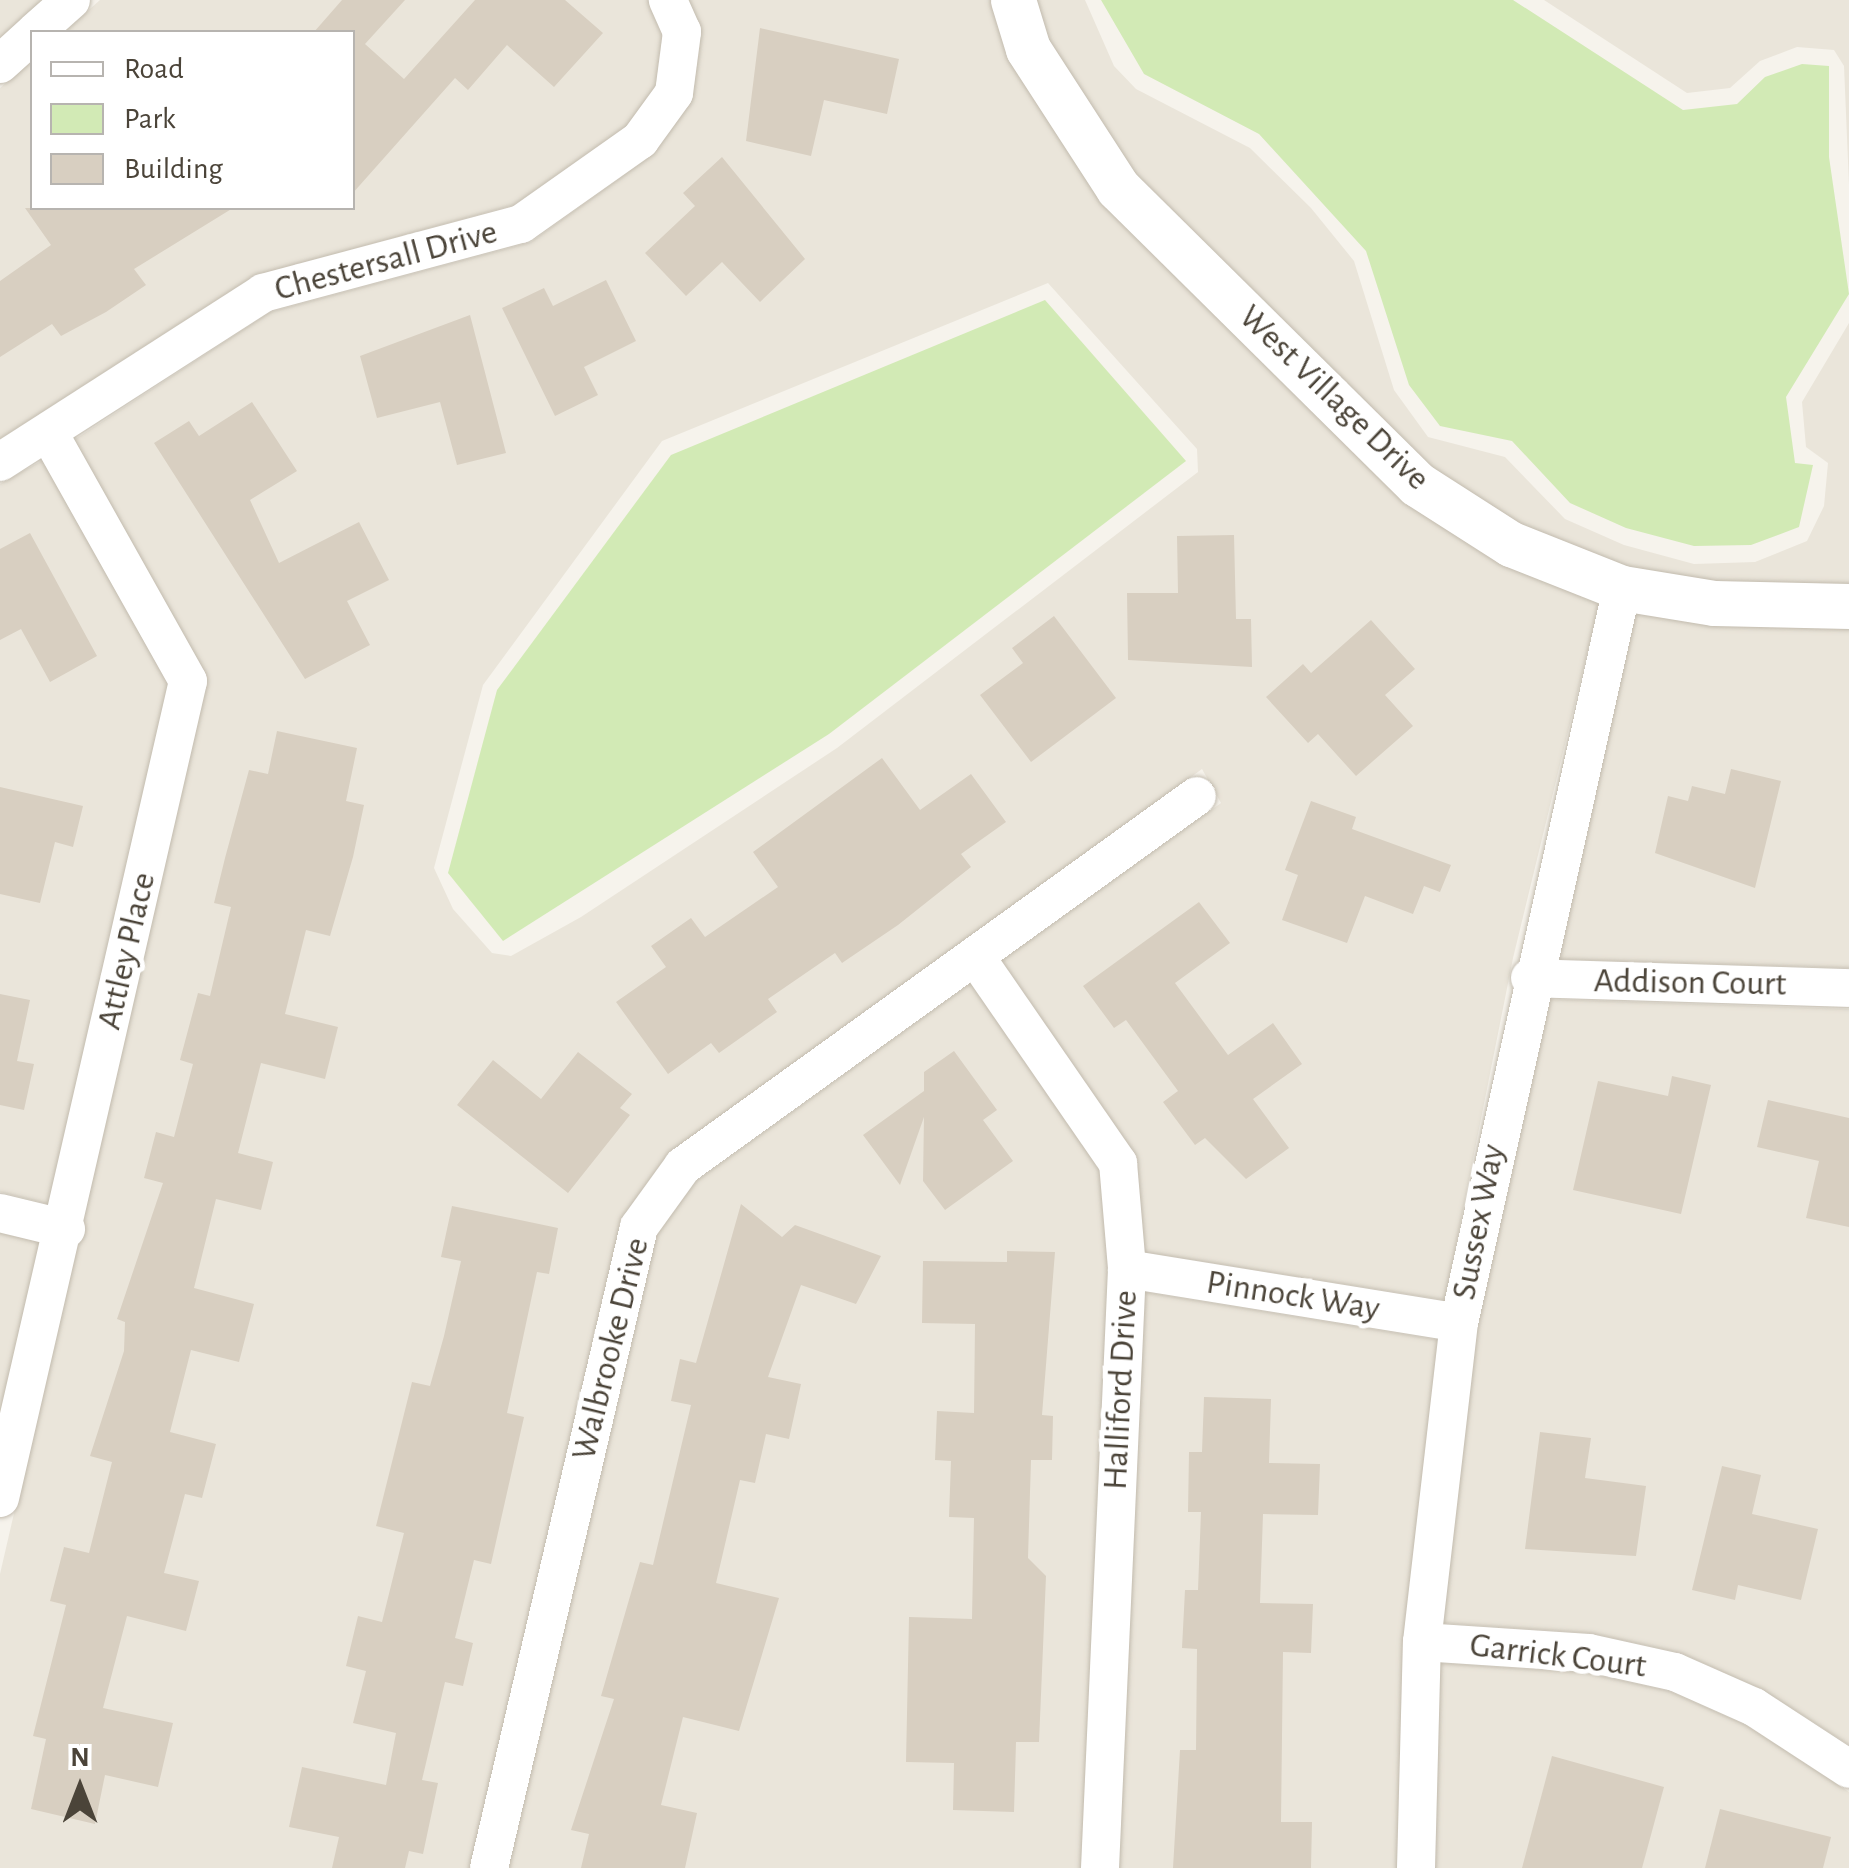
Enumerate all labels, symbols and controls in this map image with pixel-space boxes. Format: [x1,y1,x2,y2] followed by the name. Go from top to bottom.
[30,30,355,210] legend
[124,54,184,84] text: Road
[124,104,176,134] text: Park
[124,154,223,184] text: Building
[270,211,502,311] street label: Chestersall Drive
[1230,296,1438,500] street label: West Village Drive
[89,868,165,1034] street label: Attley Place
[1593,960,1787,1006] street label: Addison Court
[1443,1141,1515,1303] street label: Sussex Way
[563,1234,659,1464] street label: Walbrooke Drive
[1203,1262,1383,1330] street label: Pinnock Way
[1095,1289,1147,1491] street label: Halliford Drive
[1467,1624,1649,1688] street label: Garrick Court
[30,1738,130,1838] north arrow
[70,1744,90,1772] text: N

